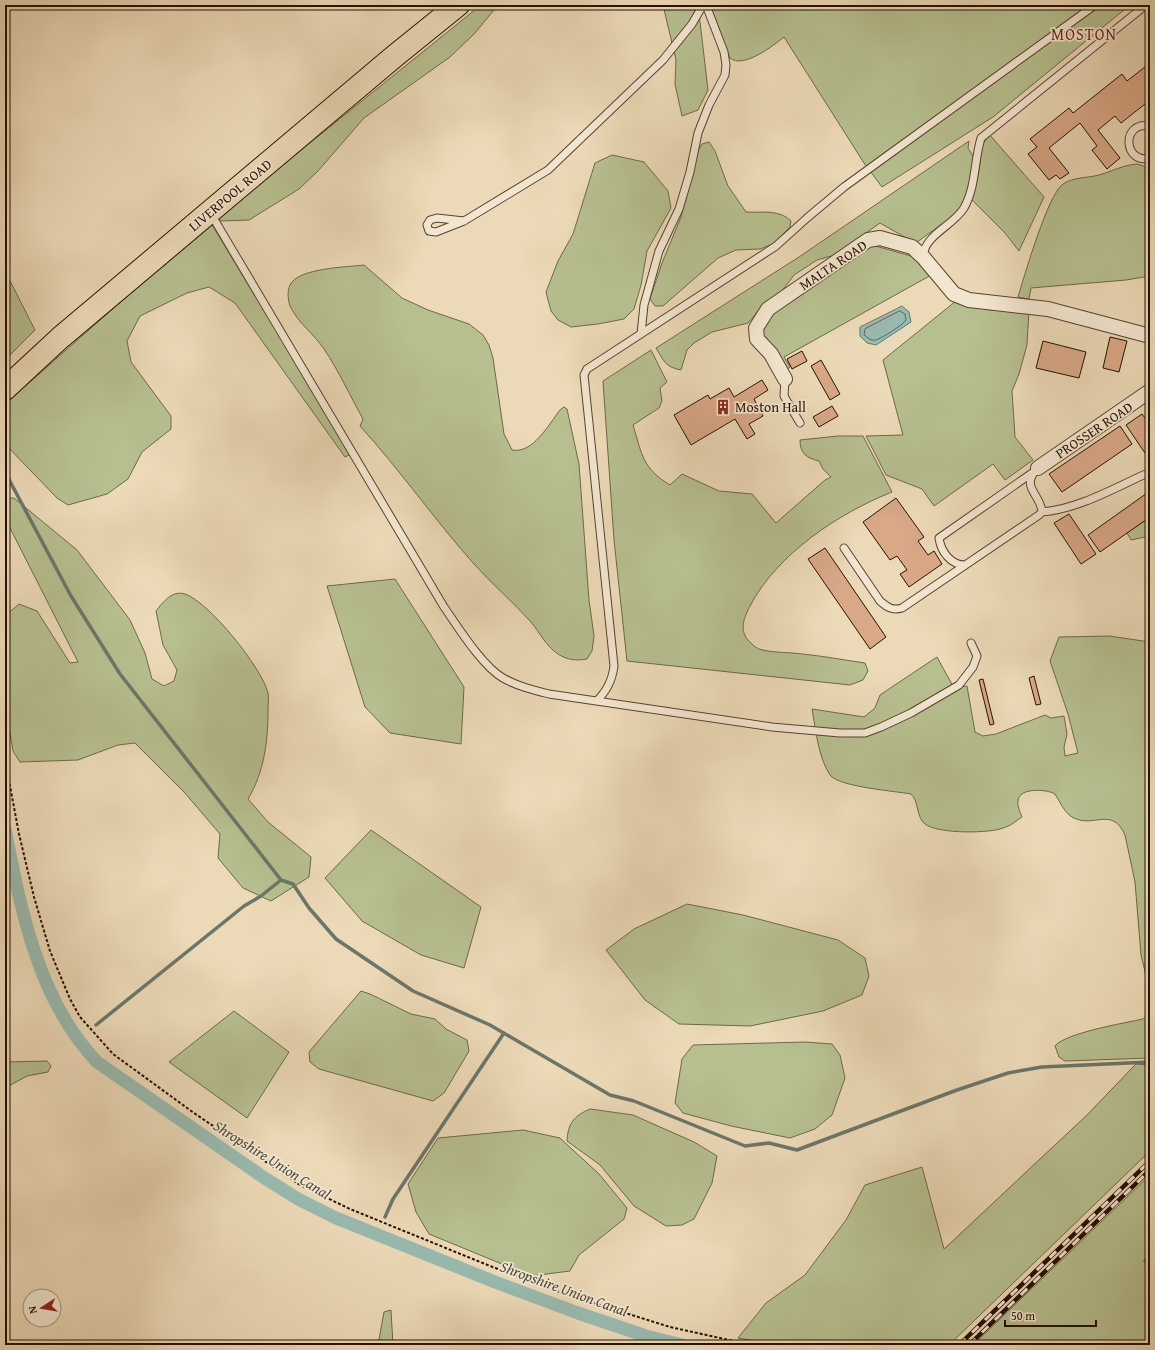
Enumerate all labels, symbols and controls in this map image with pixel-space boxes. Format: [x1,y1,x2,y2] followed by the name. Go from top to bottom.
[1051,22,1117,46] district label: MOSTON
[184,154,276,236] street label: LIVERPOOL ROAD
[795,235,871,295] street label: MALTA ROAD
[735,397,806,417] place label: Moston Hall
[1051,397,1137,463] street label: PROSSER ROAD
[714,398,732,416] building icon: Moston Hall
[210,1115,335,1204] water label: Shropshire Union Canal
[497,1256,631,1322] water label: Shropshire Union Canal
[22,1288,62,1328] north arrow
[1005,1302,1096,1328] scale bar
[23,1304,41,1315] text: N
[1011,1307,1035,1324] text: 50 m

